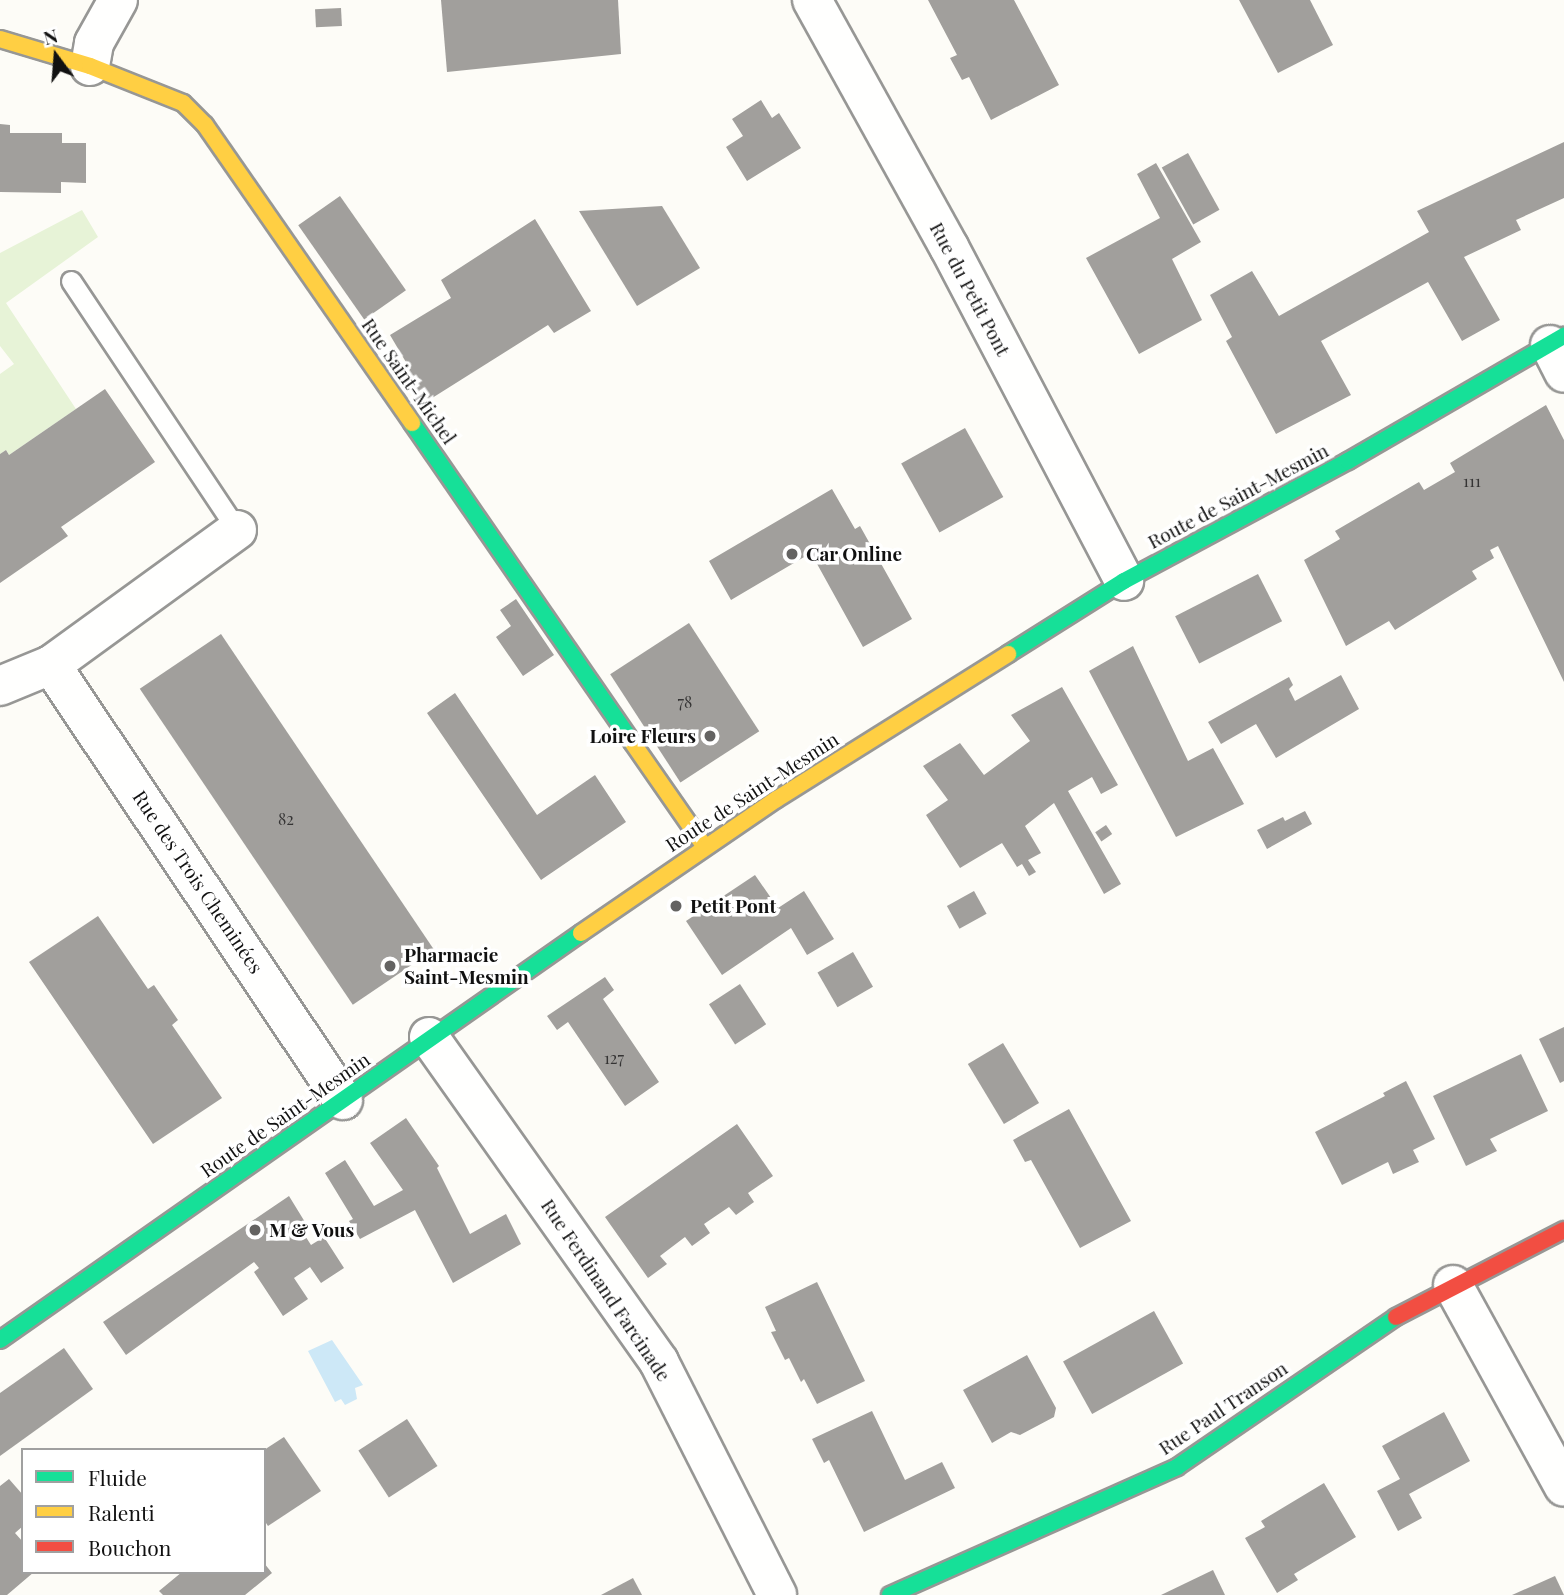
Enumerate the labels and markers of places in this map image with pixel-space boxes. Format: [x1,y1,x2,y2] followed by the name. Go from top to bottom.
[806,543,902,565] place label: Car Online
[784,546,800,562] marker: Car Online
[590,725,696,747] place label: Loire Fleurs
[702,728,718,744] marker: Loire Fleurs
[690,895,776,917] place label: Petit Pont
[668,898,684,914] marker: Petit Pont
[404,944,529,988] place label: Pharmacie Saint-Mesmin
[382,958,398,974] marker: Pharmacie Saint-Mesmin
[269,1219,355,1241] place label: M & Vous
[247,1222,263,1238] marker: M & Vous

